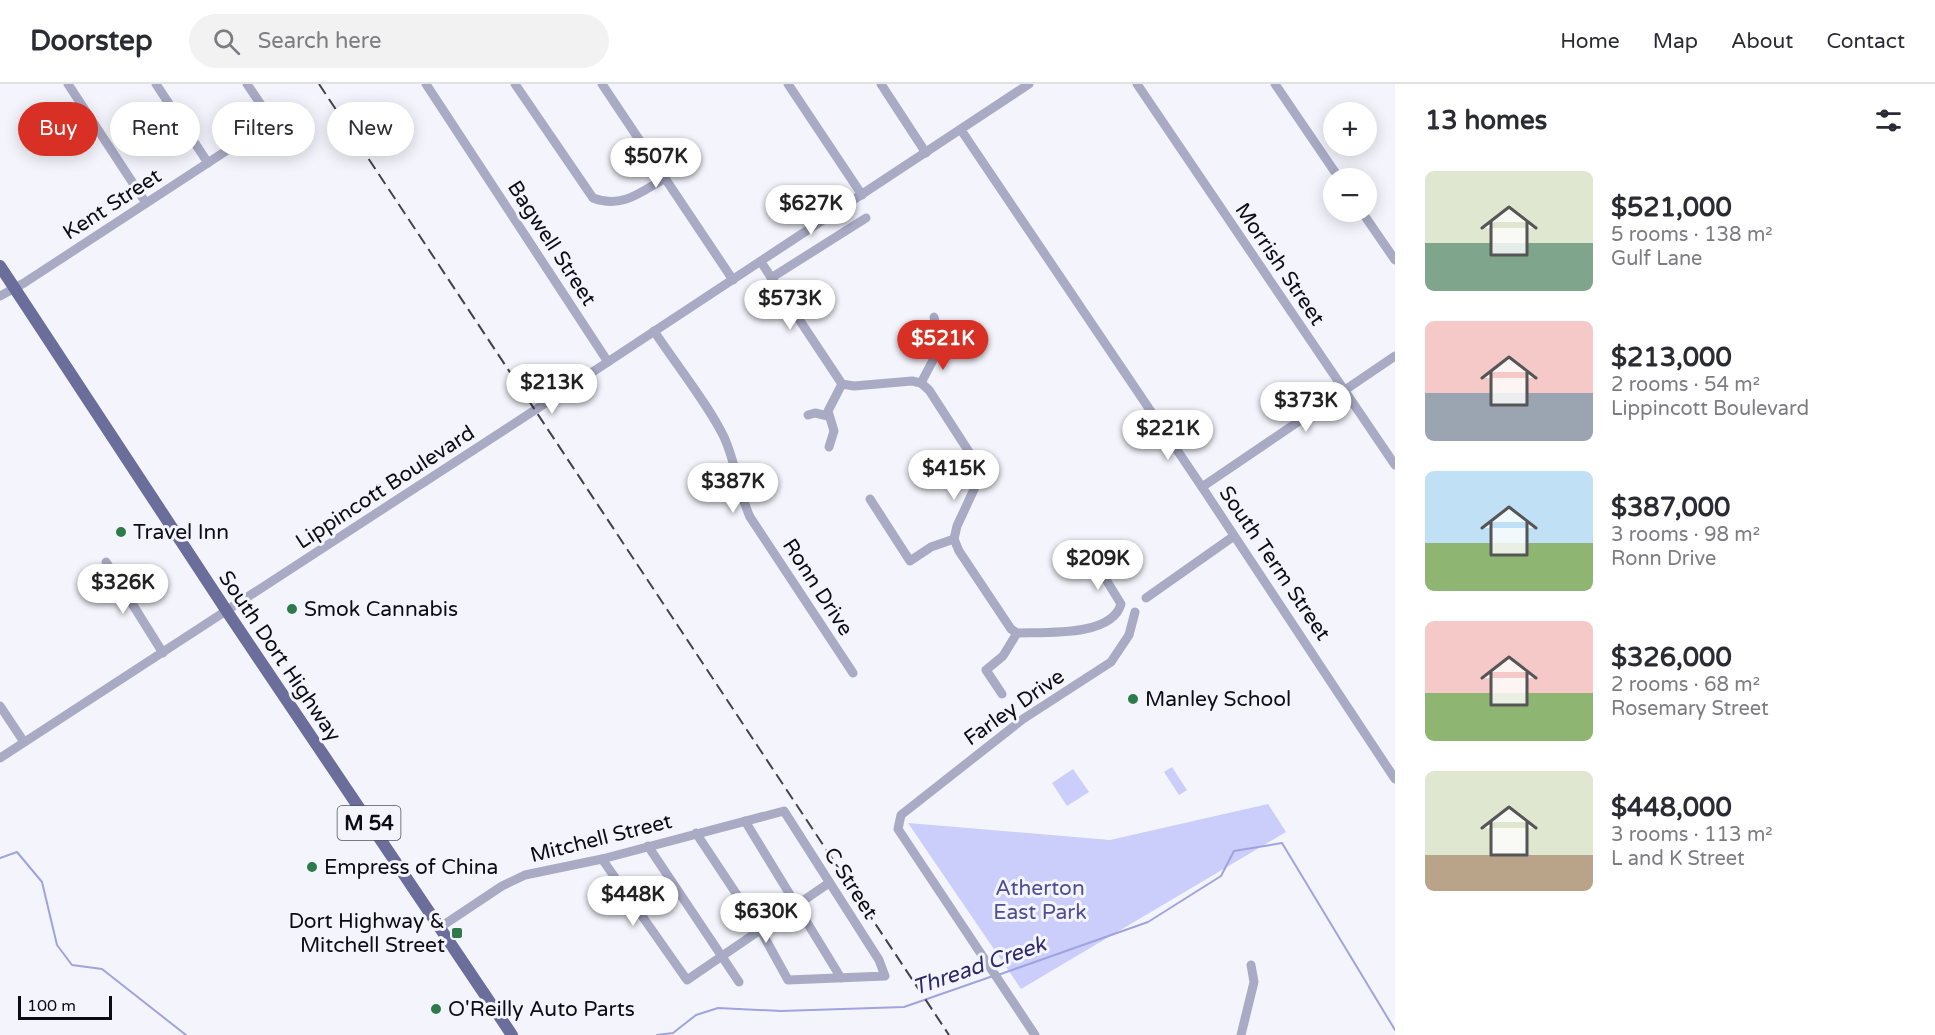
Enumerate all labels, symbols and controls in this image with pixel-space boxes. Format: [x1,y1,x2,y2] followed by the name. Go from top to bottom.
[189,14,609,68] search box
[30,24,153,58] text: Doorstep
[210,25,243,58] icon: search
[258,28,381,54] text: Search here
[1560,29,1620,54] text: Home
[1653,29,1698,54] text: Map
[1731,29,1793,54] text: About
[1826,29,1905,54] text: Contact
[18,102,98,156] chip: Buy
[110,102,200,156] chip: Rent
[212,102,315,156] chip: Filters
[327,102,414,156] chip: New
[1323,102,1377,222] map controls
[1323,102,1377,156] button: +
[1872,104,1905,137] icon: filters
[1425,105,1547,136] text: 13 homes
[614,138,698,189] pin: $507K
[624,145,688,169] text: $507K
[58,163,166,245] street label: Kent Street
[1323,168,1377,222] button: −
[502,176,601,310] street label: Bagwell Street
[769,185,853,236] pin: $627K
[779,192,843,216] text: $627K
[1611,192,1732,223] text: $521,000
[1473,195,1545,267] icon: home
[1229,198,1330,330] street label: Morrish Street
[1611,223,1773,247] text: 5 rooms · 138 m²
[1611,247,1702,271] text: Gulf Lane
[748,280,832,331] pin: $573K
[758,287,822,311] text: $573K
[901,320,985,371] pin: $521K
[911,327,975,351] text: $521K
[1611,342,1732,373] text: $213,000
[1473,345,1545,417] icon: home
[510,364,594,415] pin: $213K
[520,371,584,395] text: $213K
[1611,373,1760,397] text: 2 rooms · 54 m²
[1264,382,1348,433] pin: $373K
[1274,389,1338,413] text: $373K
[1611,397,1809,421] text: Lippincott Boulevard
[1126,410,1210,461] pin: $221K
[1136,417,1200,441] text: $221K
[291,420,479,555] street label: Lippincott Boulevard
[912,450,996,501] pin: $415K
[922,457,986,481] text: $415K
[691,463,775,514] pin: $387K
[701,470,765,494] text: $387K
[1214,481,1336,645] street label: South Term Street
[1611,492,1730,523] text: $387,000
[1473,495,1545,567] icon: home
[133,520,229,545] place label: Travel Inn
[1611,523,1760,547] text: 3 rooms · 98 m²
[114,525,128,539] marker: Travel Inn
[777,534,858,641] street label: Ronn Drive
[1056,540,1140,591] pin: $209K
[1066,547,1130,571] text: $209K
[1611,547,1716,571] text: Ronn Drive
[81,564,165,615] pin: $326K
[213,566,346,746] street label: South Dort Highway
[91,571,155,595] text: $326K
[304,597,458,622] place label: Smok Cannabis
[285,602,299,616] marker: Smok Cannabis
[1611,642,1732,673] text: $326,000
[1473,645,1545,717] icon: home
[959,664,1069,751] street label: Farley Drive
[1611,673,1760,697] text: 2 rooms · 68 m²
[1145,687,1291,712] place label: Manley School
[1126,692,1140,706] marker: Manley School
[1611,697,1769,721] text: Rosemary Street
[1611,792,1732,823] text: $448,000
[1473,795,1545,867] icon: home
[338,806,400,840] road number: M 54
[528,809,674,868] street label: Mitchell Street
[1611,823,1773,847] text: 3 rooms · 113 m²
[818,843,883,924] street label: C Street
[1611,847,1745,871] text: L and K Street
[324,855,498,880] place label: Empress of China
[305,860,319,874] marker: Empress of China
[591,876,675,927] pin: $448K
[993,876,1087,925] park label: Atherton East Park
[601,883,665,907] text: $448K
[724,893,808,944] pin: $630K
[734,900,798,924] text: $630K
[288,909,445,958] place label: Dort Highway & Mitchell Street
[450,926,464,940] marker: Dort Highway & Mitchell Street
[909,930,1051,1001] water label: Thread Creek
[18,993,112,1020] scale bar
[27,996,76,1016] text: 100 m
[448,997,635,1022] place label: O'Reilly Auto Parts
[429,1002,443,1016] marker: O'Reilly Auto Parts

